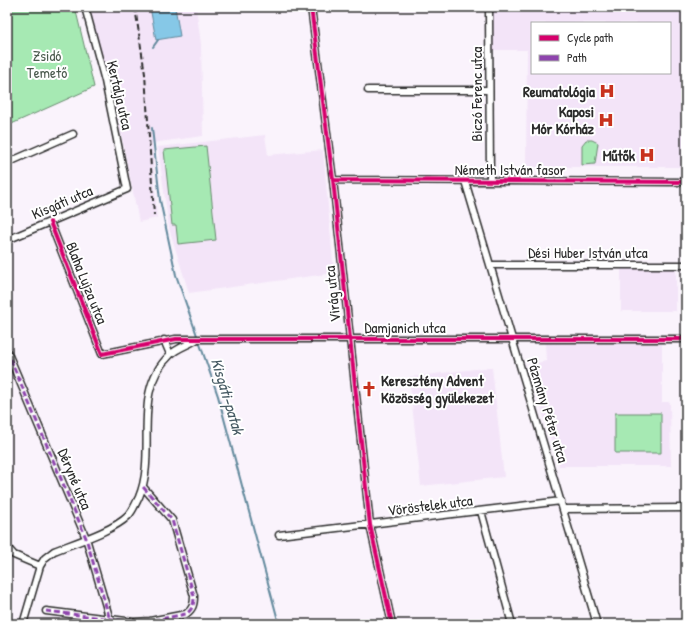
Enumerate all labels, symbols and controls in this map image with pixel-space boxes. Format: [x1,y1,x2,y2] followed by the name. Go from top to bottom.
[531,22,671,74] legend
[567,29,613,46] text: Cycle path
[27,45,67,83] park label: Zsidó Temető
[466,46,487,141] street label: Biczó Ferenc utca
[567,49,587,66] text: Path
[102,58,138,132] street label: Kertalja utca
[523,81,595,103] place label: Reumatológia
[598,82,616,100] hospital icon: Reumatológia
[532,101,595,139] place label: Kaposi Mór Kórház
[597,111,615,129] hospital icon: Kaposi Mór Kórház
[603,145,636,166] place label: Műtők
[638,146,656,164] hospital icon: Műtők
[455,159,565,180] street label: Németh István fasor
[28,180,96,224] street label: Kisgáti utca
[61,239,113,327] street label: Blaha Lujza utca
[528,242,648,263] street label: Dési Huber István utca
[319,265,345,323] street label: Virág utca
[364,317,446,338] street label: Damjanich utca
[206,355,250,438] water label: Kisgáti-patak
[522,355,574,465] street label: Pázmány Péter utca
[381,370,495,409] place label: Keresztény Advent Közösség gyülekezet
[360,380,378,398] church icon: Keresztény Advent Közösség gyülekezet
[53,445,97,513] street label: Déryné utca
[386,489,474,521] street label: Vöröstelek utca

